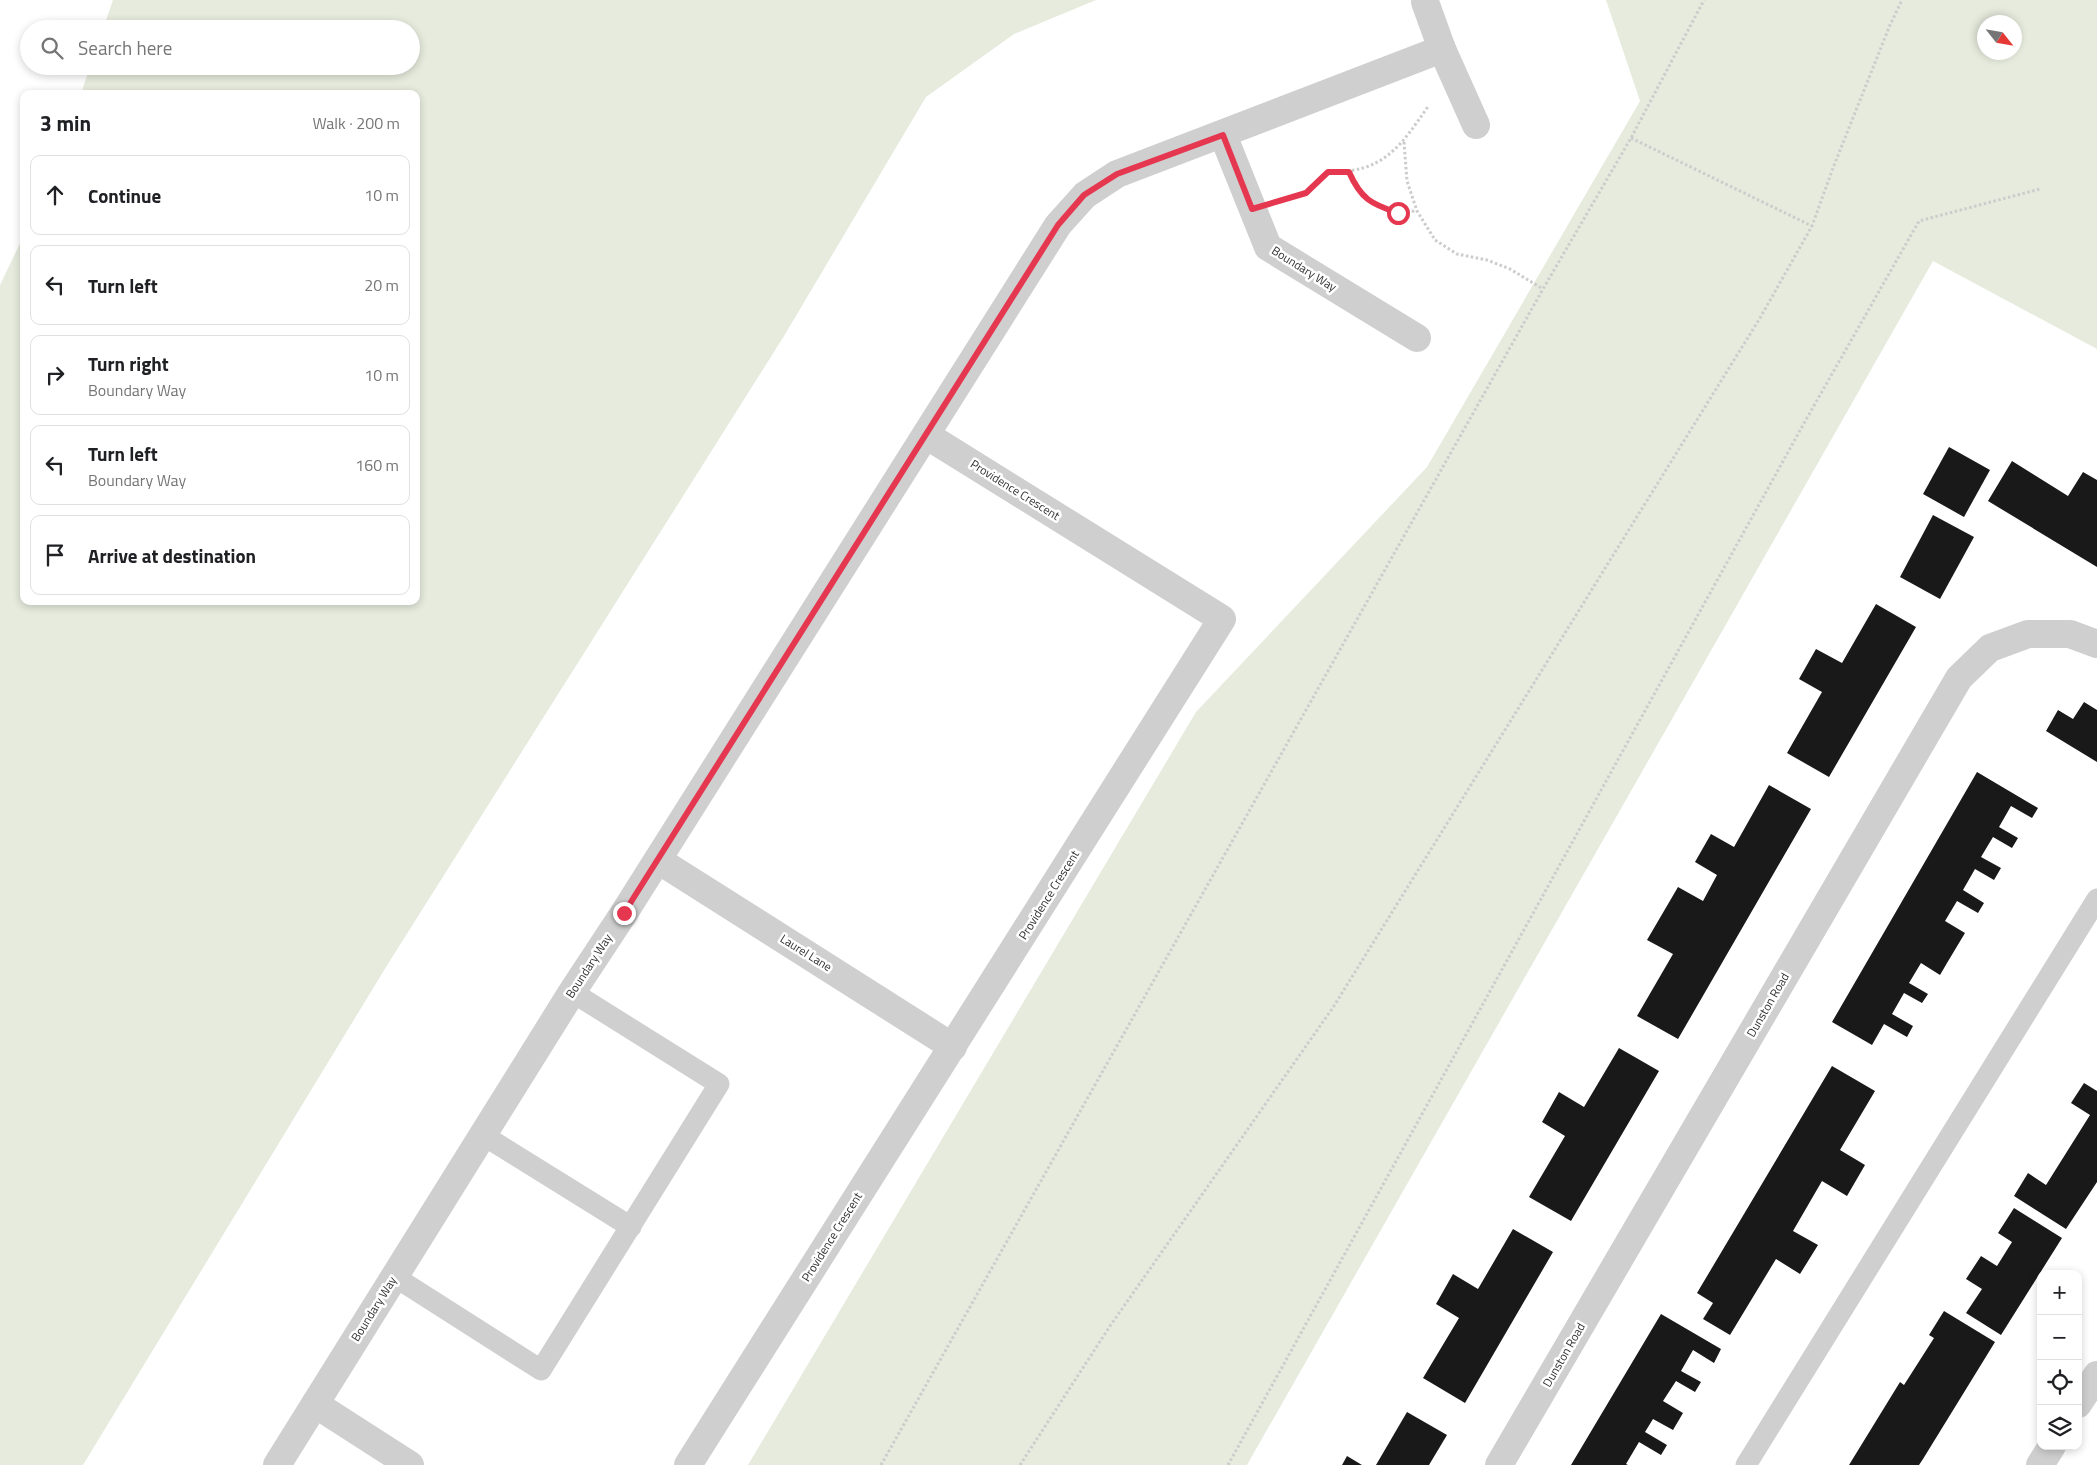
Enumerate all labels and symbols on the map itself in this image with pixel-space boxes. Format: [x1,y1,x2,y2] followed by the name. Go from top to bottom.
[1977,15,2022,60] north arrow
[1387,202,1410,225] route start
[1268,241,1341,296] street label: Boundary Way
[967,454,1064,525] street label: Providence Crescent
[1013,846,1084,943] street label: Providence Crescent
[613,902,636,925] route end
[561,929,617,1002] street label: Boundary Way
[777,929,836,976] street label: Laurel Lane
[1741,969,1794,1041] street label: Dunston Road
[796,1188,867,1285] street label: Providence Crescent
[346,1272,401,1345] street label: Boundary Way
[1537,1319,1590,1391] street label: Dunston Road

